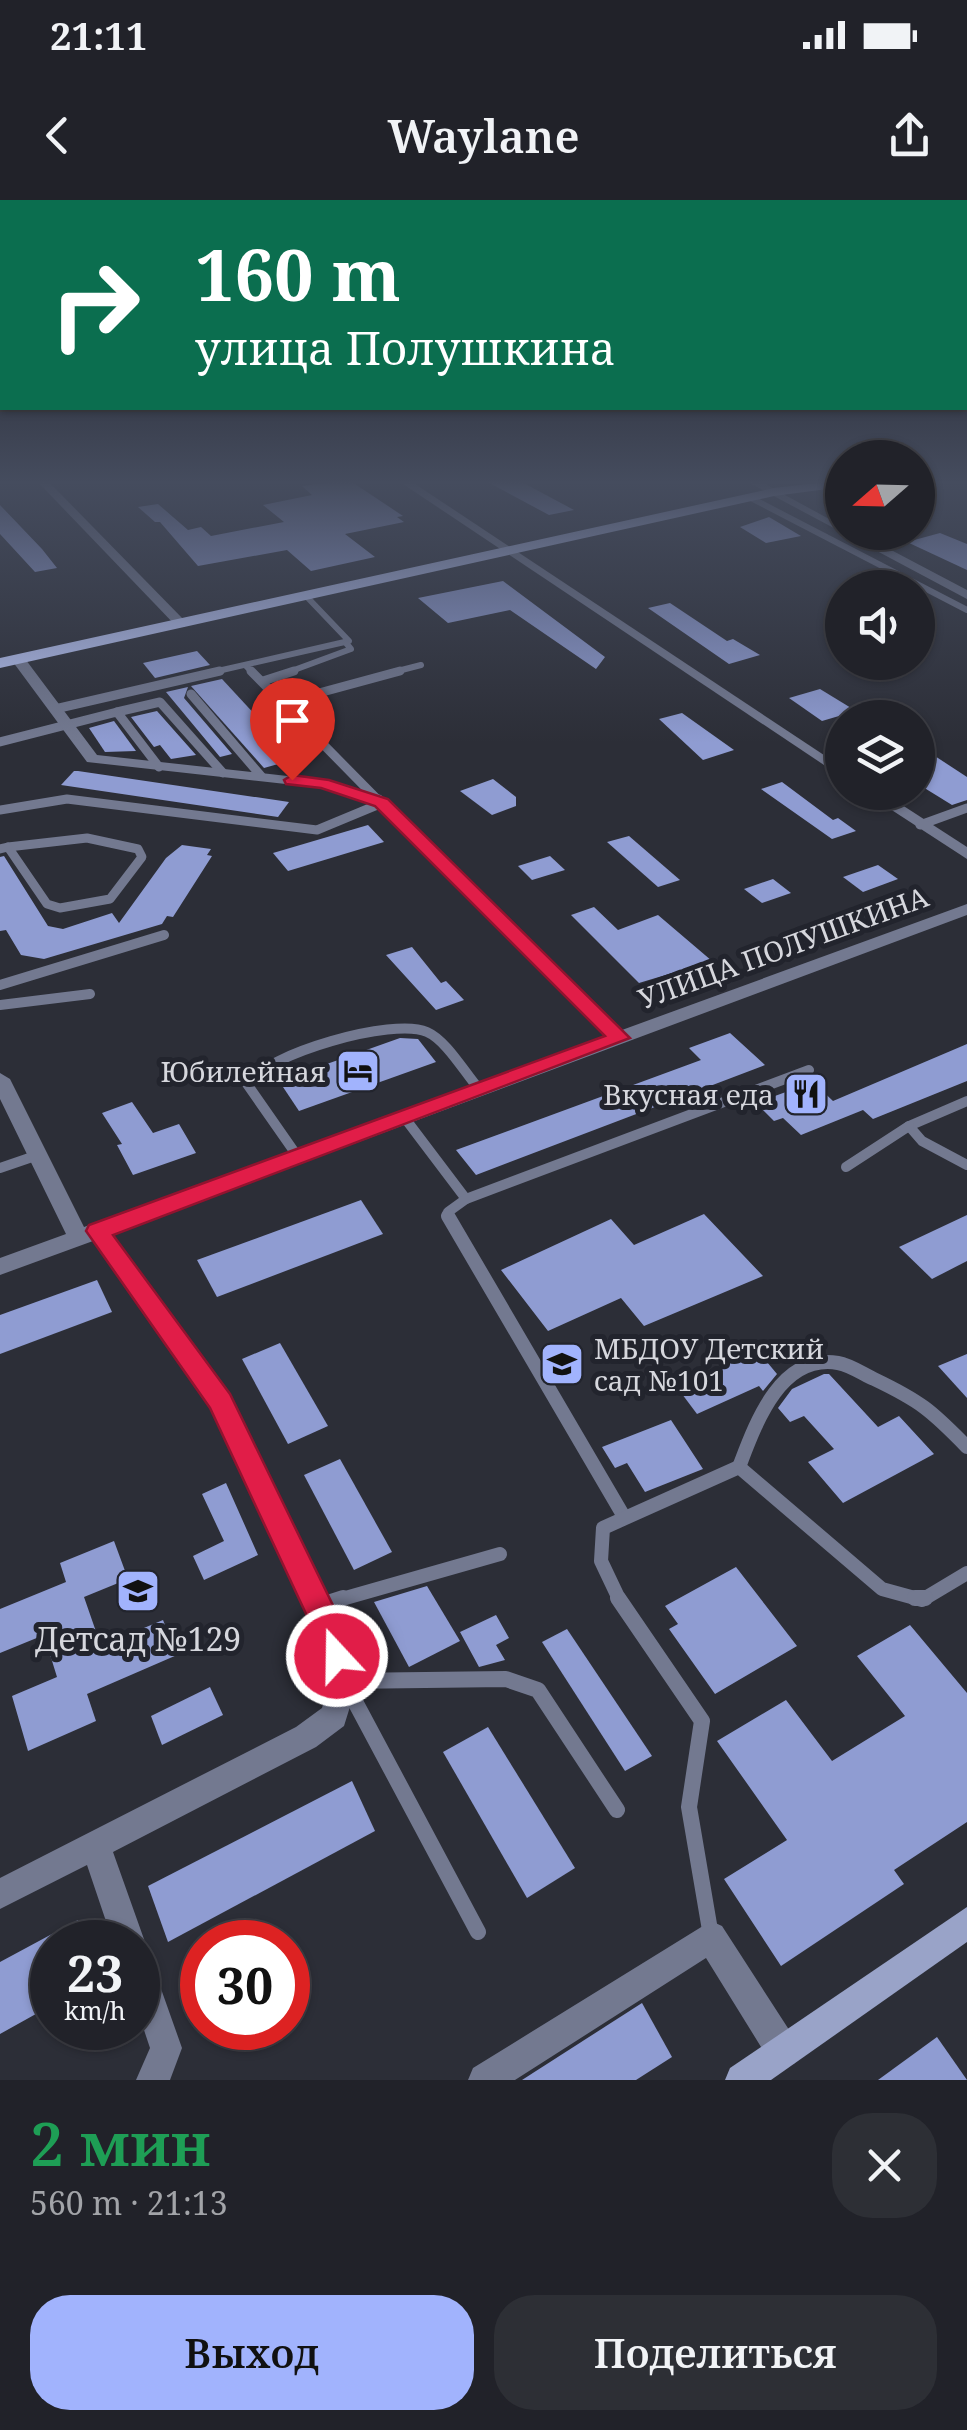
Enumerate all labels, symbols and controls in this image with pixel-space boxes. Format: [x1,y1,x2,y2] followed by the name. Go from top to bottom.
[50,9,147,61] text: 21:11
[387,105,580,166] text: Waylane
[30,108,85,163] icon: back
[882,108,937,163] icon: share
[195,226,401,322] text: 160 m
[30,240,160,370] icon: right
[195,317,616,378] text: улица Полушкина
[825,440,935,550] north arrow
[825,440,935,810] map controls
[825,570,935,680] button: sound
[250,678,335,781] pin
[265,693,320,748] icon: arrive
[825,700,935,810] button: layers
[633,877,934,1017] street label: УЛИЦА ПОЛУШКИНА
[335,1048,381,1094] hotel icon: Юбилейная
[160,1052,326,1090] place label: Юбилейная
[783,1071,829,1117] restaurant icon: Вкусная еда
[603,1075,774,1113] place label: Вкусная еда
[594,1329,824,1399] place label: МБДОУ Детский сад №101
[539,1341,585,1387] school or university icon: МБДОУ Детский сад №101
[115,1568,161,1614] school or university icon: Детсад №129
[285,1604,389,1708] position arrow
[35,1617,241,1660] place label: Детсад №129
[180,1920,310,2050] speed limit sign: 30
[67,1939,123,2007] text: 23
[64,1993,126,2027] text: km/h
[30,2102,211,2184] text: 2 мин
[832,2113,937,2218] button: close
[30,2181,228,2224] text: 560 m · 21:13
[30,2295,474,2410] button: Выход
[494,2295,937,2410] button: Поделиться

